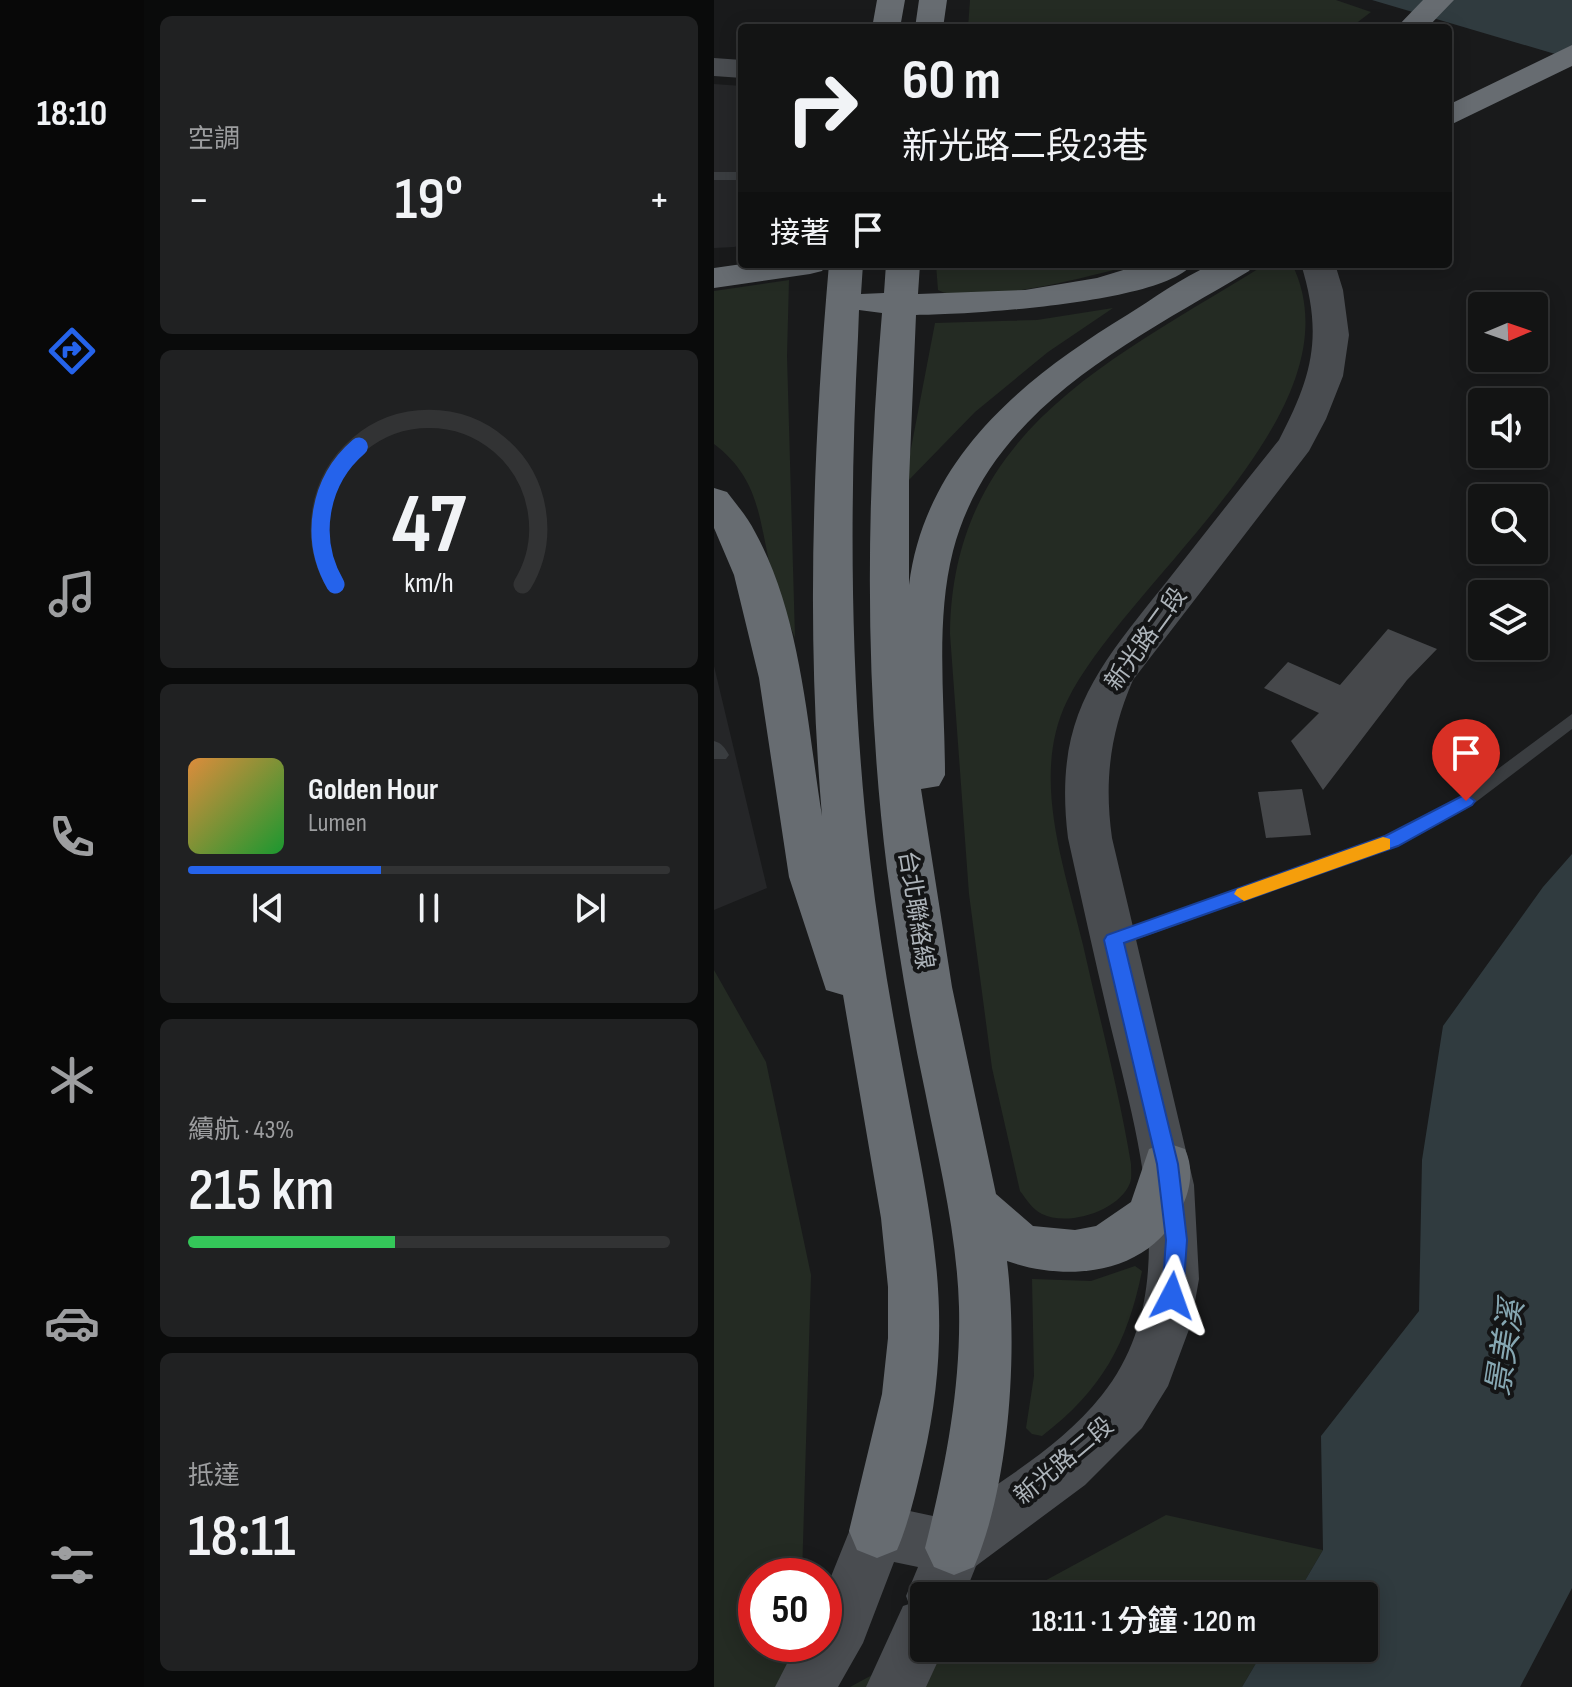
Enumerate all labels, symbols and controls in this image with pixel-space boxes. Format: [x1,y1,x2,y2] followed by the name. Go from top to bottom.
[902,48,1001,115] text: 60 m
[770,56,874,160] icon: right
[37,93,107,136] text: 18:10
[188,124,240,155] text: 空調
[902,126,1148,169] text: 新光路二段23巷
[395,164,463,236] text: 19°
[188,174,210,227] text: −
[648,174,670,227] text: +
[846,208,890,252] icon: arrive
[770,216,830,252] text: 接著
[1468,292,1548,372] north arrow
[1468,292,1548,660] map controls
[44,323,100,379] icon: directions
[1468,388,1548,468] button: sound
[392,476,467,576] text: 47
[1468,484,1548,564] button: search
[44,566,100,622] icon: music
[404,566,454,601] text: km/h
[1468,580,1548,660] button: layers
[1099,582,1193,696] street label: 新光路二段
[1432,719,1500,801] pin
[1444,731,1488,775] icon: arrive
[308,772,438,808] text: Golden Hour
[308,808,367,839] text: Lumen
[44,809,100,865] icon: phone
[892,848,940,972] street label: 台北聯絡線
[246,886,290,930] icon: previous
[407,886,451,930] icon: pause
[568,886,612,930] icon: next
[44,1052,100,1108] icon: climate
[188,1115,294,1146] text: 續航 · 43%
[188,1155,335,1227] text: 215 km
[1130,1254,1214,1338] position arrow
[1479,1294,1533,1398] water label: 景美溪
[44,1295,100,1351] icon: car
[1009,1411,1119,1511] street label: 新光路二段
[188,1461,240,1492] text: 抵達
[188,1501,295,1573] text: 18:11
[44,1537,100,1593] icon: filters
[738,1558,842,1662] speed limit sign: 50
[1032,1604,1256,1640] text: 18:11 · 1 分鐘 · 120 m

